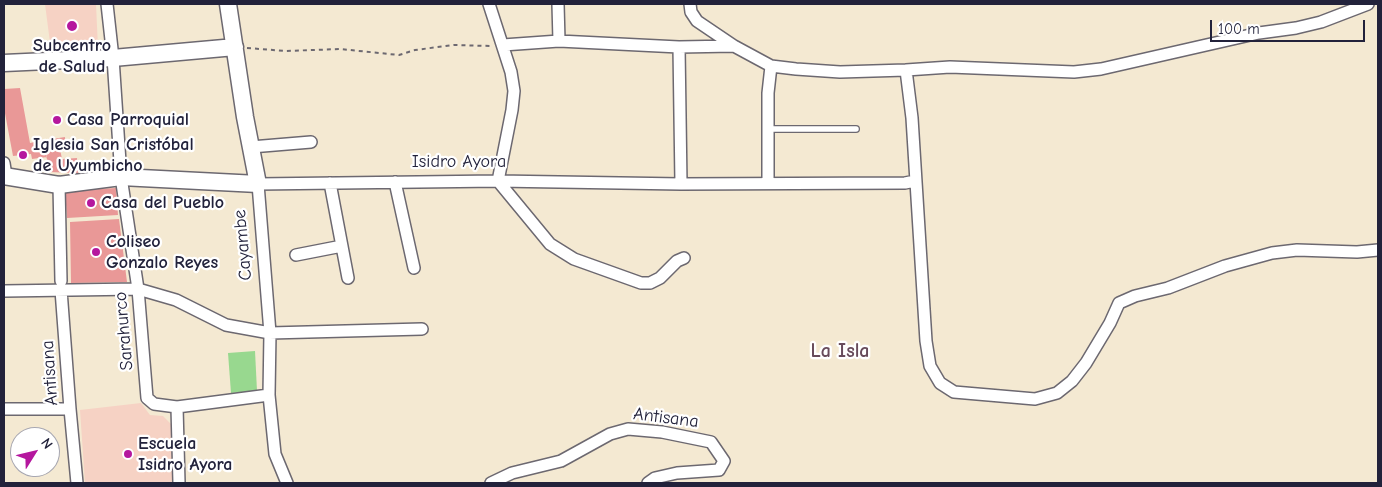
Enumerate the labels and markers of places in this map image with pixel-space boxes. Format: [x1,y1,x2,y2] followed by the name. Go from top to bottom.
[65,19,79,33] marker: Subcentro de Salud
[33,35,111,78] place label: Subcentro de Salud
[67,109,189,131] place label: Casa Parroquial
[51,114,63,126] marker: Casa Parroquial
[33,134,194,176] place label: Iglesia San Cristóbal de Uyumbicho
[17,149,29,161] marker: Iglesia San Cristóbal de Uyumbicho
[101,192,224,214] place label: Casa del Pueblo
[85,197,97,209] marker: Casa del Pueblo
[106,231,218,274] place label: Coliseo Gonzalo Reyes
[90,246,102,258] marker: Coliseo Gonzalo Reyes
[138,433,232,476] place label: Escuela Isidro Ayora
[122,448,134,460] marker: Escuela Isidro Ayora

